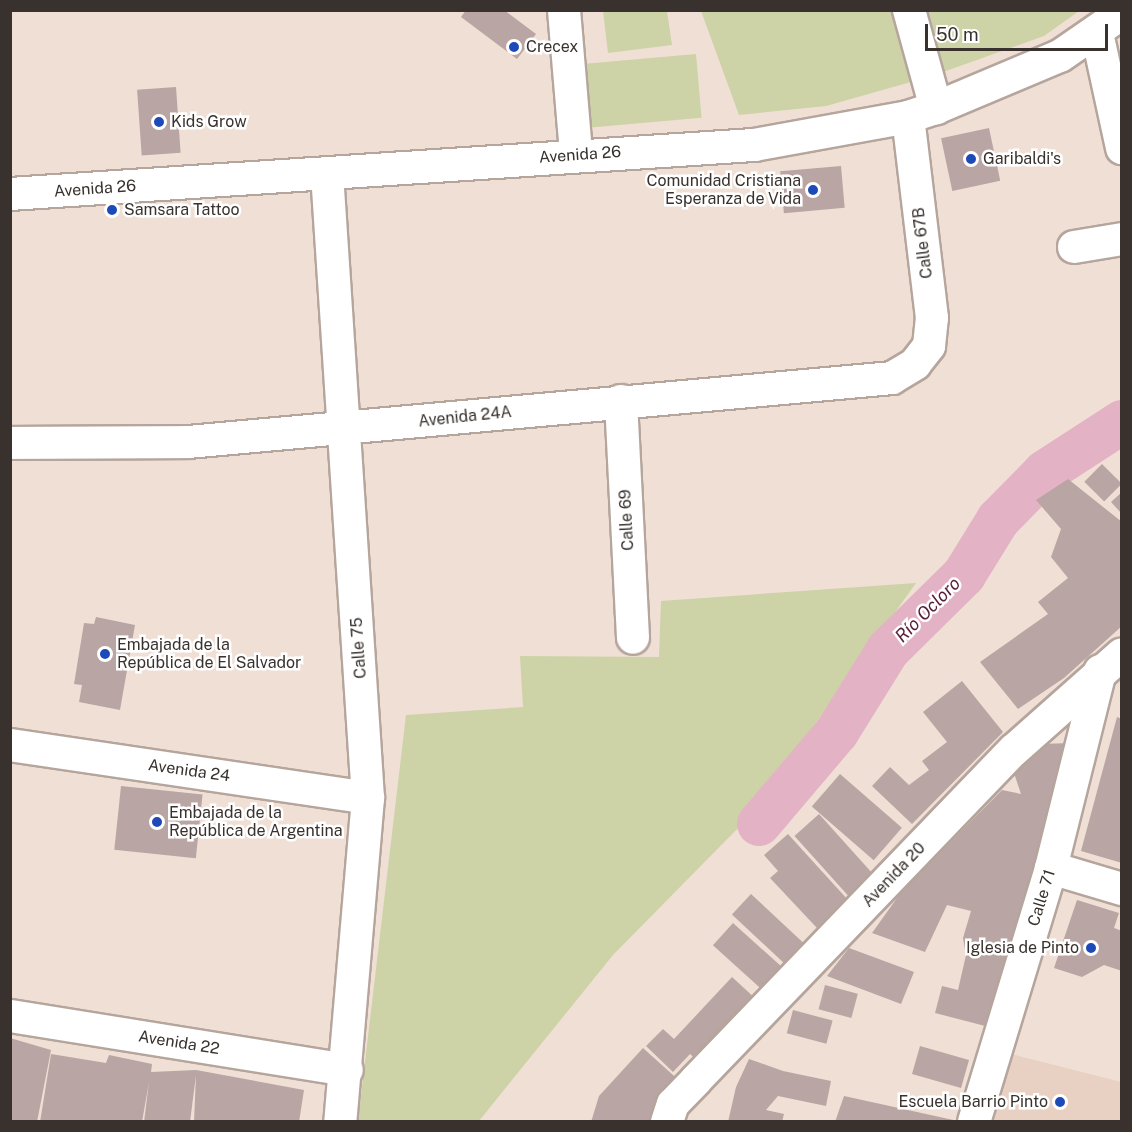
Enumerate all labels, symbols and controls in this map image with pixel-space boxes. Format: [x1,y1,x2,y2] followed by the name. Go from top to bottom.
[928,12,1111,50] scale bar
[936,24,979,45] text: 50 m
[526,37,578,57] place label: Crecex
[507,40,521,54] marker: Crecex
[171,112,247,132] place label: Kids Grow
[152,115,166,129] marker: Kids Grow
[538,143,622,167] street label: Avenida 26
[983,149,1061,169] place label: Garibaldi's
[964,152,978,166] marker: Garibaldi's
[646,171,801,209] place label: Comunidad Cristiana Esperanza de Vida
[53,177,137,201] street label: Avenida 26
[806,183,820,197] marker: Comunidad Cristiana Esperanza de Vida
[124,200,240,220] place label: Samsara Tattoo
[105,203,119,217] marker: Samsara Tattoo
[909,206,937,280] street label: Calle 67B
[417,403,513,431] street label: Avenida 24A
[616,489,638,551] street label: Calle 69
[891,573,965,647] water label: Río Ocloro
[347,617,371,679] street label: Calle 75
[117,635,302,673] place label: Embajada de la República de El Salvador
[98,647,112,661] marker: Embajada de la República de El Salvador
[147,756,231,786] street label: Avenida 24
[169,803,343,841] place label: Embajada de la República de Argentina
[150,815,164,829] marker: Embajada de la República de Argentina
[859,839,929,911] street label: Avenida 20
[1024,867,1060,929] street label: Calle 71
[966,938,1079,958] place label: Iglesia de Pinto
[1084,941,1098,955] marker: Iglesia de Pinto
[137,1027,221,1059] street label: Avenida 22
[898,1092,1048,1112] place label: Escuela Barrio Pinto
[1053,1095,1067,1109] marker: Escuela Barrio Pinto

